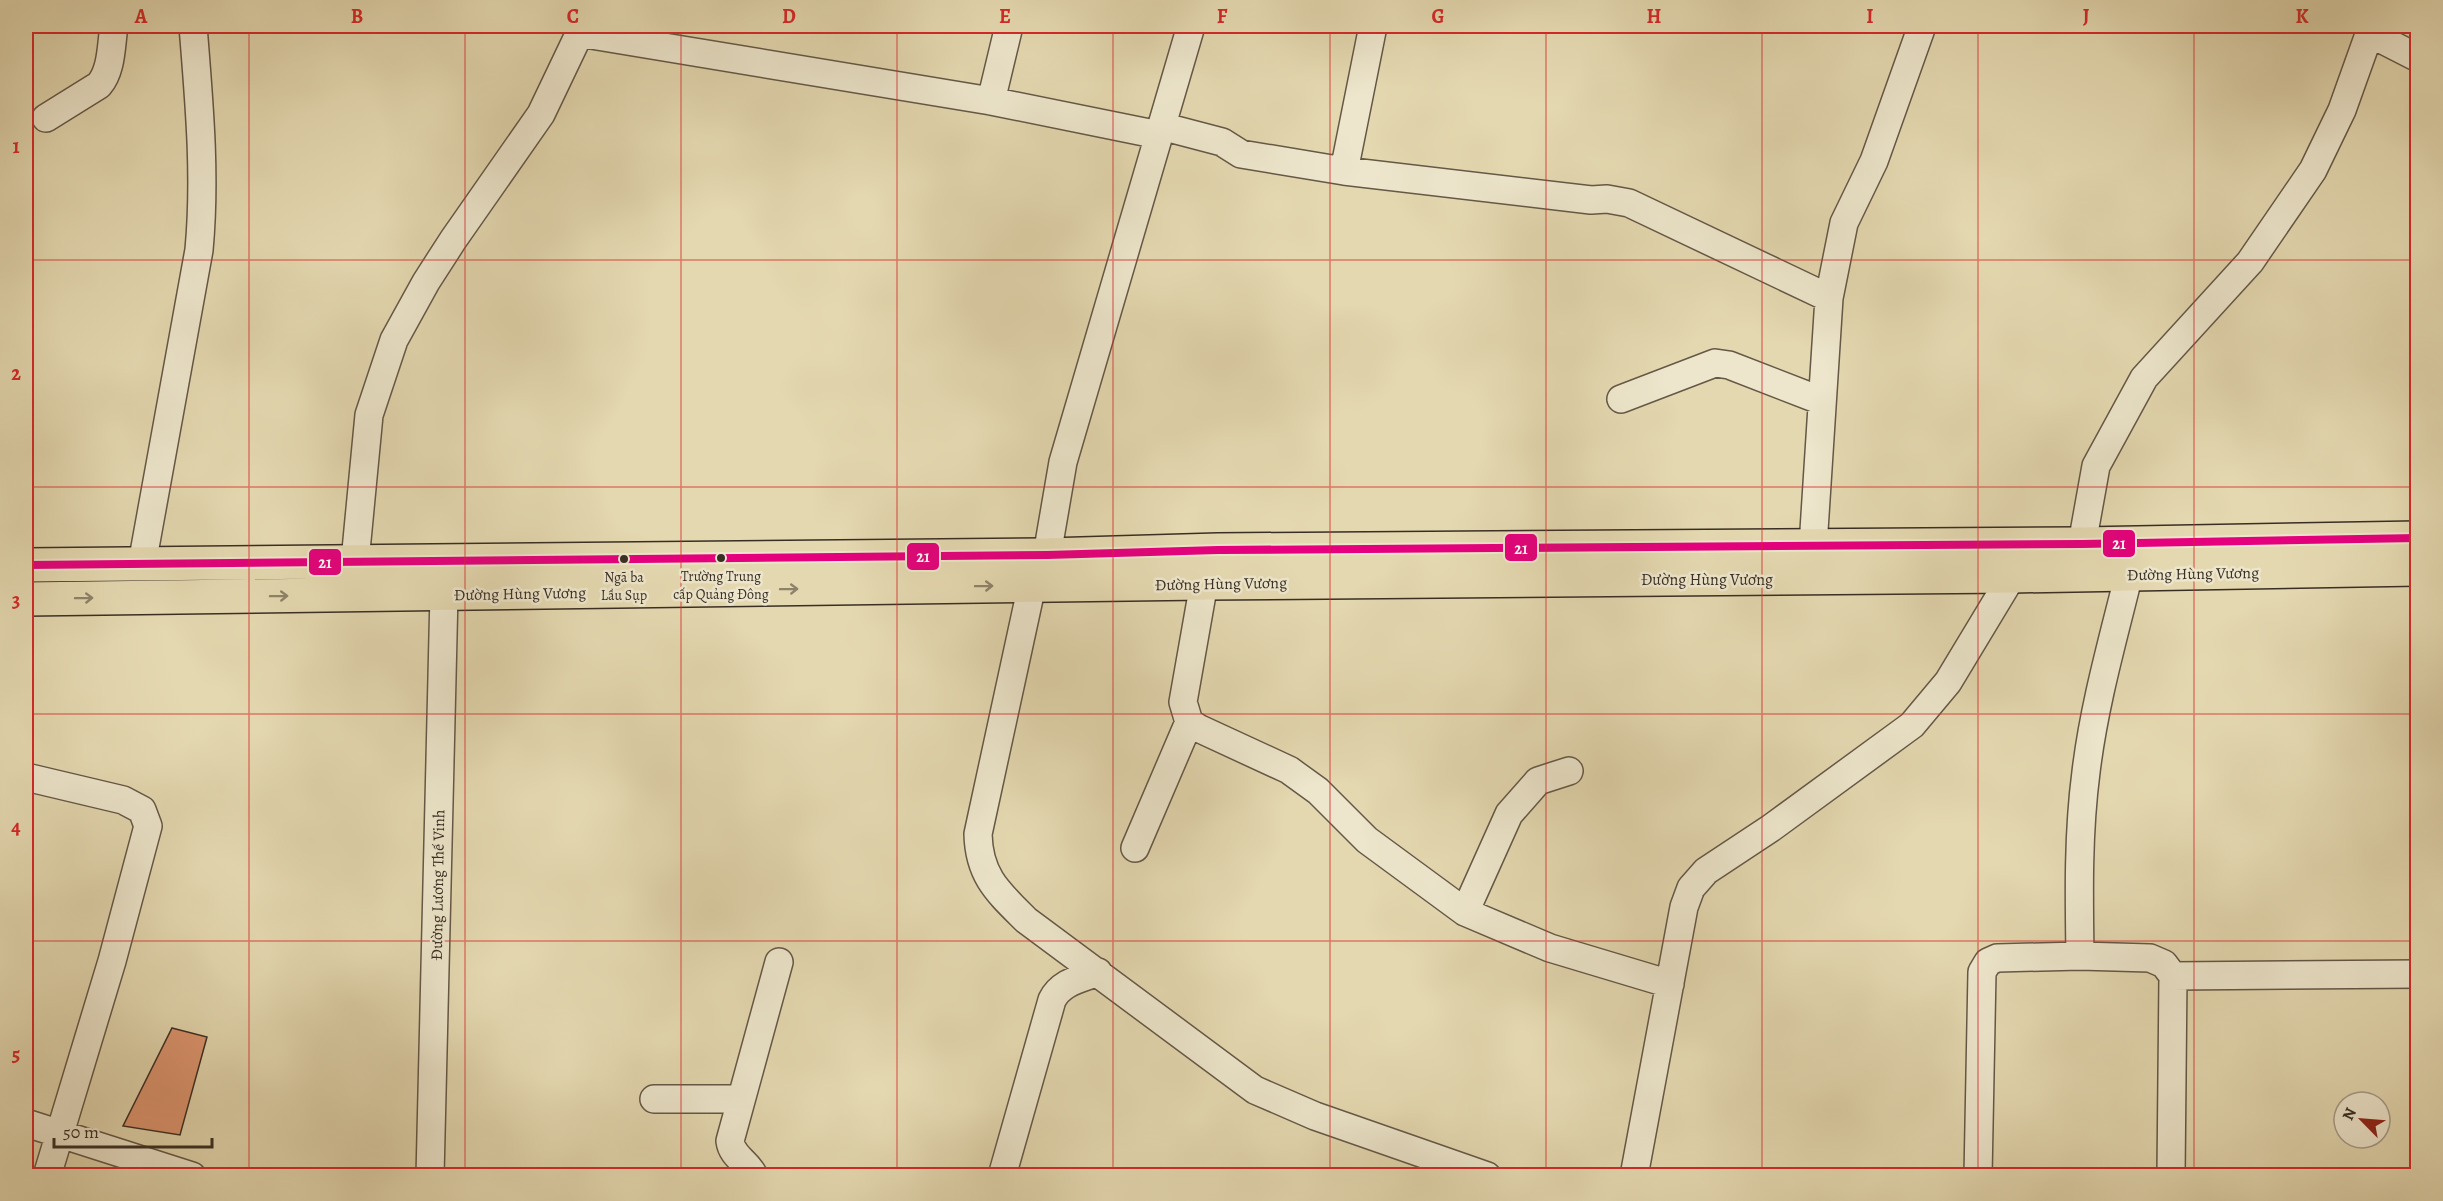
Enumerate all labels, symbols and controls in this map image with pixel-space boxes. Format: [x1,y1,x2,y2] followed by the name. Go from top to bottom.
[134,3,148,30] text: A
[351,3,363,30] text: B
[567,3,579,30] text: C
[782,3,796,30] text: D
[999,3,1011,30] text: E
[1217,3,1228,30] text: F
[1431,3,1445,30] text: G
[1647,3,1662,30] text: H
[1866,3,1874,30] text: I
[2083,3,2090,30] text: J
[2295,3,2309,30] text: K
[12,133,20,160] text: 1
[11,360,21,387] text: 2
[2102,529,2136,558] line badge: 21
[1504,533,1538,562] line badge: 21
[2112,533,2126,555] text: 21
[1514,538,1528,560] text: 21
[906,542,940,571] line badge: 21
[916,546,930,568] text: 21
[308,548,342,576] line badge: 21
[318,552,332,574] text: 21
[715,552,727,564] marker: Trường Trung cấp Quảng Đông
[618,553,630,565] marker: Ngã ba Lầu Sụp
[2127,562,2259,586] street label: Đường Hùng Vương
[673,567,769,604] place label: Trường Trung cấp Quảng Đông
[601,568,647,605] place label: Ngã ba Lầu Sụp
[1641,569,1773,591] street label: Đường Hùng Vương
[1155,572,1287,596] street label: Đường Hùng Vương
[973,580,993,592] one-way arrow
[454,582,586,606] street label: Đường Hùng Vương
[778,583,798,595] one-way arrow
[12,587,20,614] text: 3
[268,590,288,602] one-way arrow
[73,593,93,604] one-way arrow
[426,809,450,961] street label: Đường Lương Thế Vinh
[11,814,21,841] text: 4
[12,1041,20,1068] text: 5
[2332,1090,2392,1150] north arrow
[2337,1104,2362,1124] text: N
[54,1111,212,1149] scale bar
[63,1120,99,1144] text: 50 m

